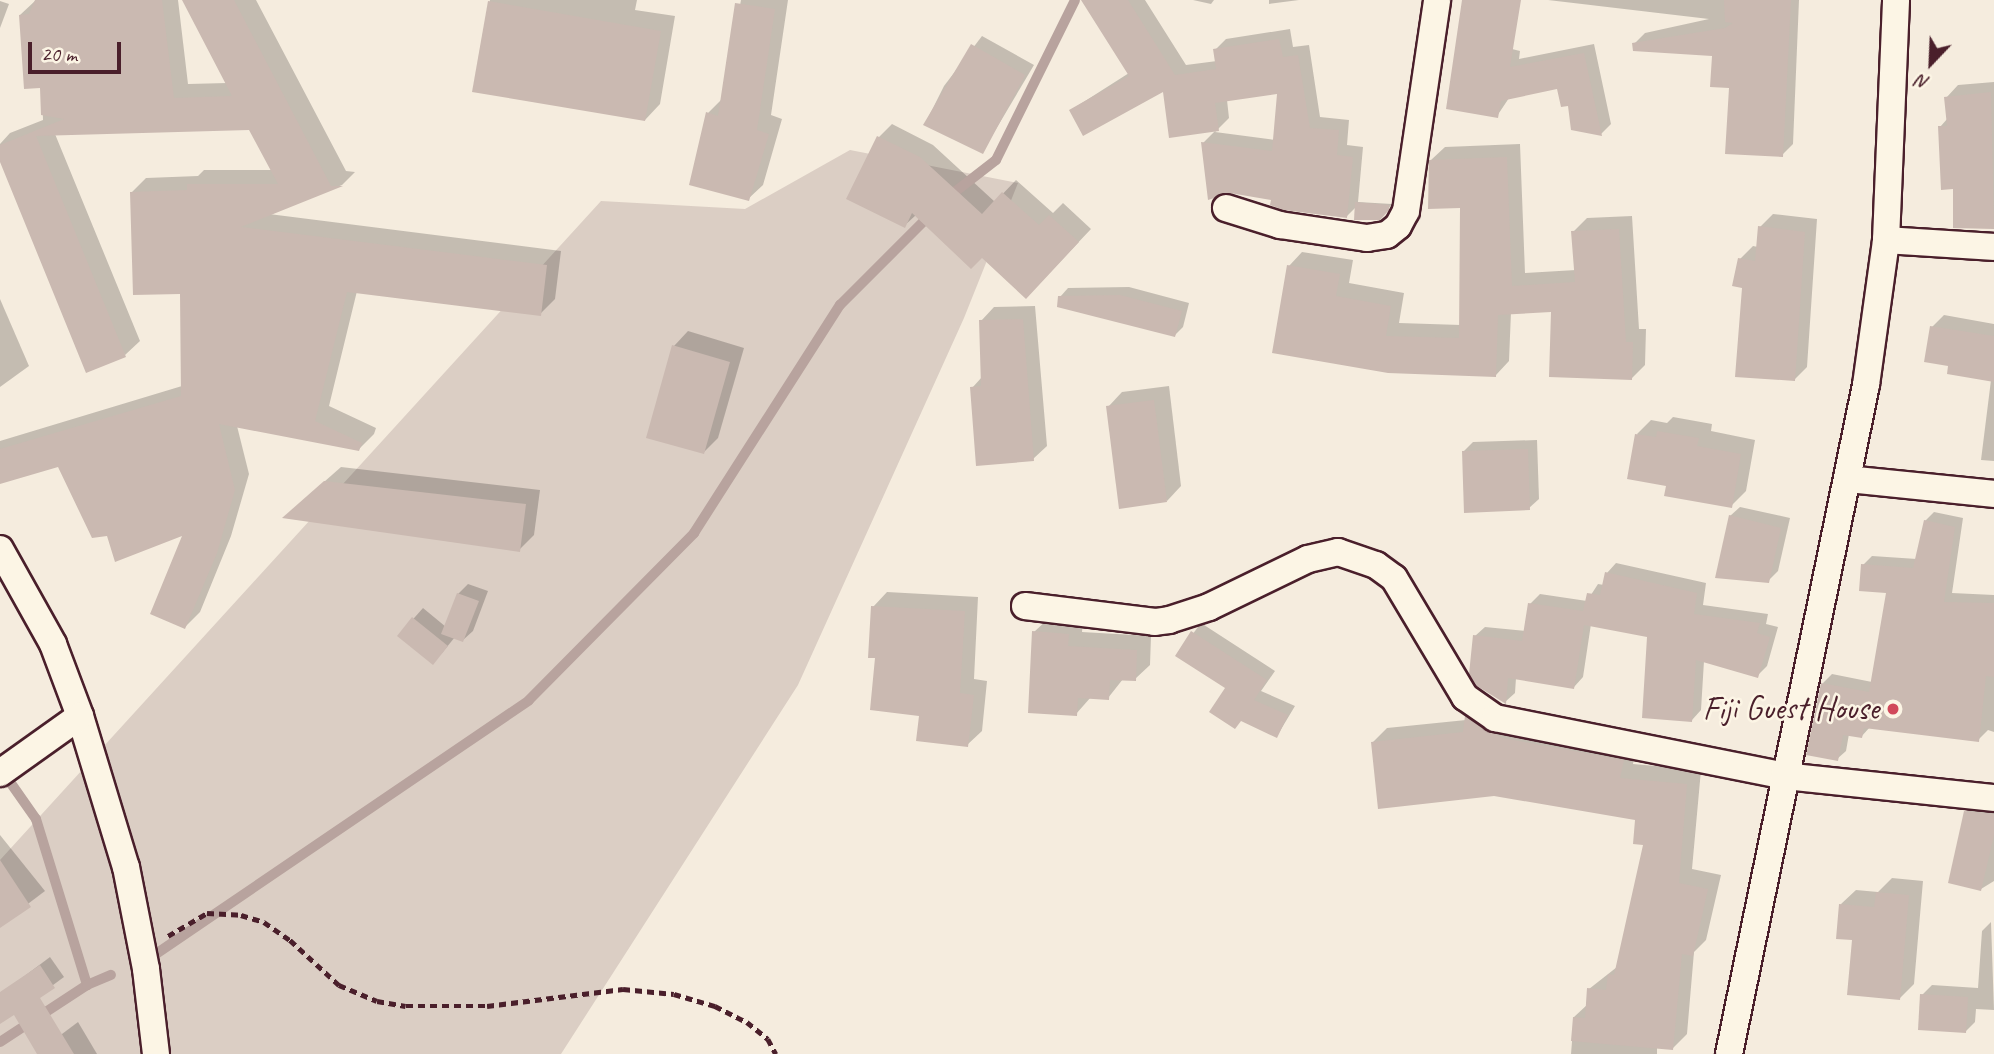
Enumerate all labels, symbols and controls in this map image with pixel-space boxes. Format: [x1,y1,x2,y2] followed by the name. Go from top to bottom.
[32,28,124,72] scale bar
[1896,28,1966,98] north arrow
[41,41,77,67] text: 20 m
[1913,69,1933,96] text: N
[1703,689,1879,729] place label: Fiji Guest House
[1885,701,1901,717] marker: Fiji Guest House

